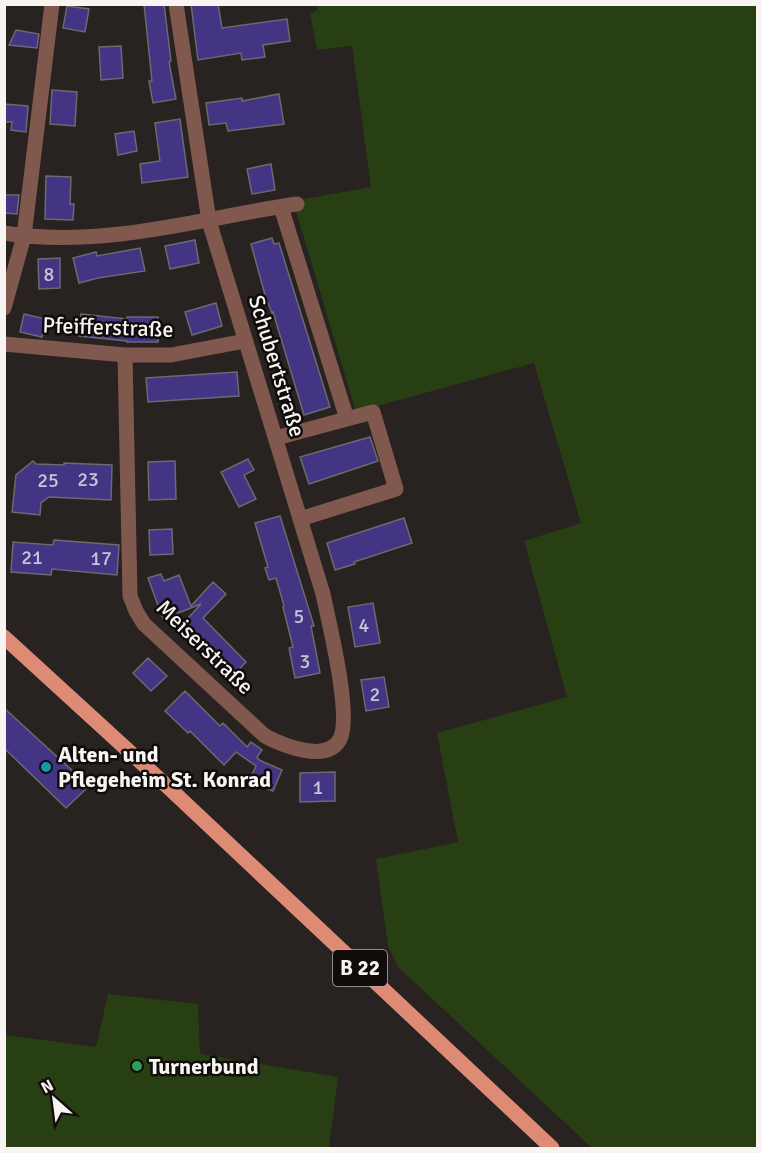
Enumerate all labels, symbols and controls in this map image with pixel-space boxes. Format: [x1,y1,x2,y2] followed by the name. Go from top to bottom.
[44,262,54,287] house number: 8
[243,292,311,440] street label: Schubertstraße
[42,311,174,343] street label: Pfeifferstraße
[77,467,99,492] house number: 23
[37,468,59,493] house number: 25
[21,545,43,570] house number: 21
[90,546,112,571] house number: 17
[151,594,259,700] street label: Meiserstraße
[294,604,304,629] house number: 5
[359,613,370,638] house number: 4
[300,649,310,674] house number: 3
[370,682,380,707] house number: 2
[58,741,271,793] place label: Alten- und Pflegeheim St. Konrad
[39,760,53,774] marker: Alten- und Pflegeheim St. Konrad
[313,775,323,800] house number: 1
[333,950,387,986] road number: B 22
[149,1053,259,1080] place label: Turnerbund
[130,1059,144,1073] marker: Turnerbund
[24,1069,84,1129] north arrow
[38,1075,57,1098] text: N

